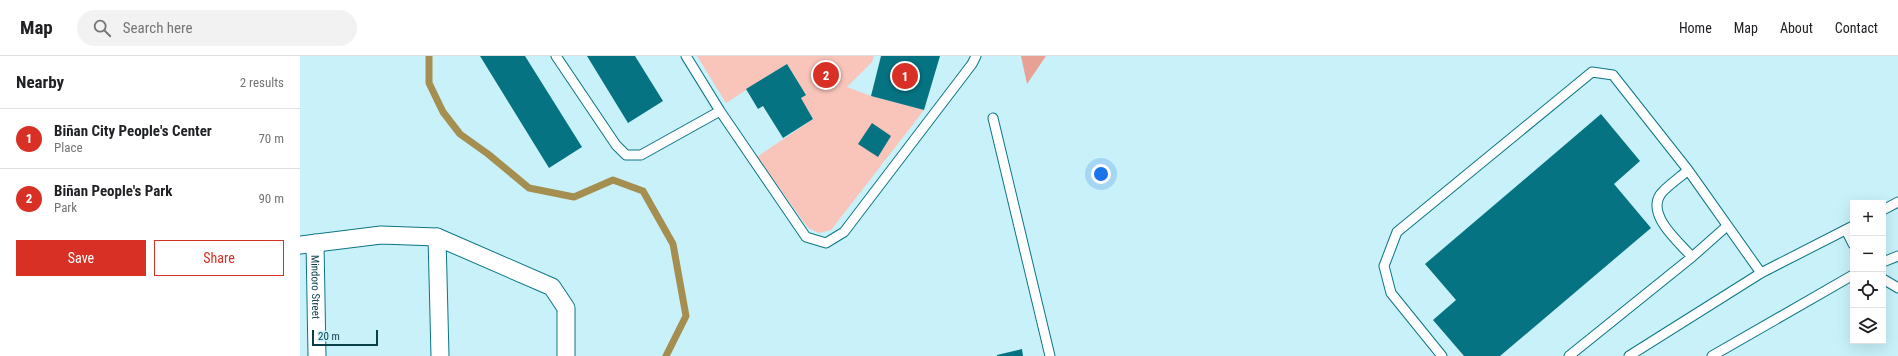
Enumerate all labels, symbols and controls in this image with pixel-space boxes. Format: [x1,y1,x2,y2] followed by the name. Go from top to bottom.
[77,10,357,46] search box
[20,16,53,39] text: Map
[91,17,113,39] icon: search
[123,19,193,37] text: Search here
[1679,20,1712,36] text: Home
[1734,20,1758,36] text: Map
[1780,20,1813,36] text: About
[1835,20,1878,36] text: Contact
[813,60,839,90] pin: 2
[892,61,918,91] pin: 1
[16,72,64,92] text: Nearby
[240,75,284,90] text: 2 results
[54,122,212,140] text: Biñan City People's Center
[26,131,32,146] text: 1
[258,131,284,146] text: 70 m
[54,140,83,155] text: Place
[1091,164,1111,184] your location
[54,182,173,200] text: Biñan People's Park
[26,191,32,206] text: 2
[258,191,284,206] text: 90 m
[54,200,77,215] text: Park
[1850,200,1886,344] map controls
[1850,200,1886,236] button: +
[1850,236,1886,272] button: −
[16,240,146,276] button: Save
[154,240,284,276] button: Share
[309,255,323,319] street label: Mindoro Street
[1850,272,1886,308] button: locate
[1850,308,1886,344] button: layers
[312,328,378,347] scale bar
[318,330,340,343] text: 20 m

